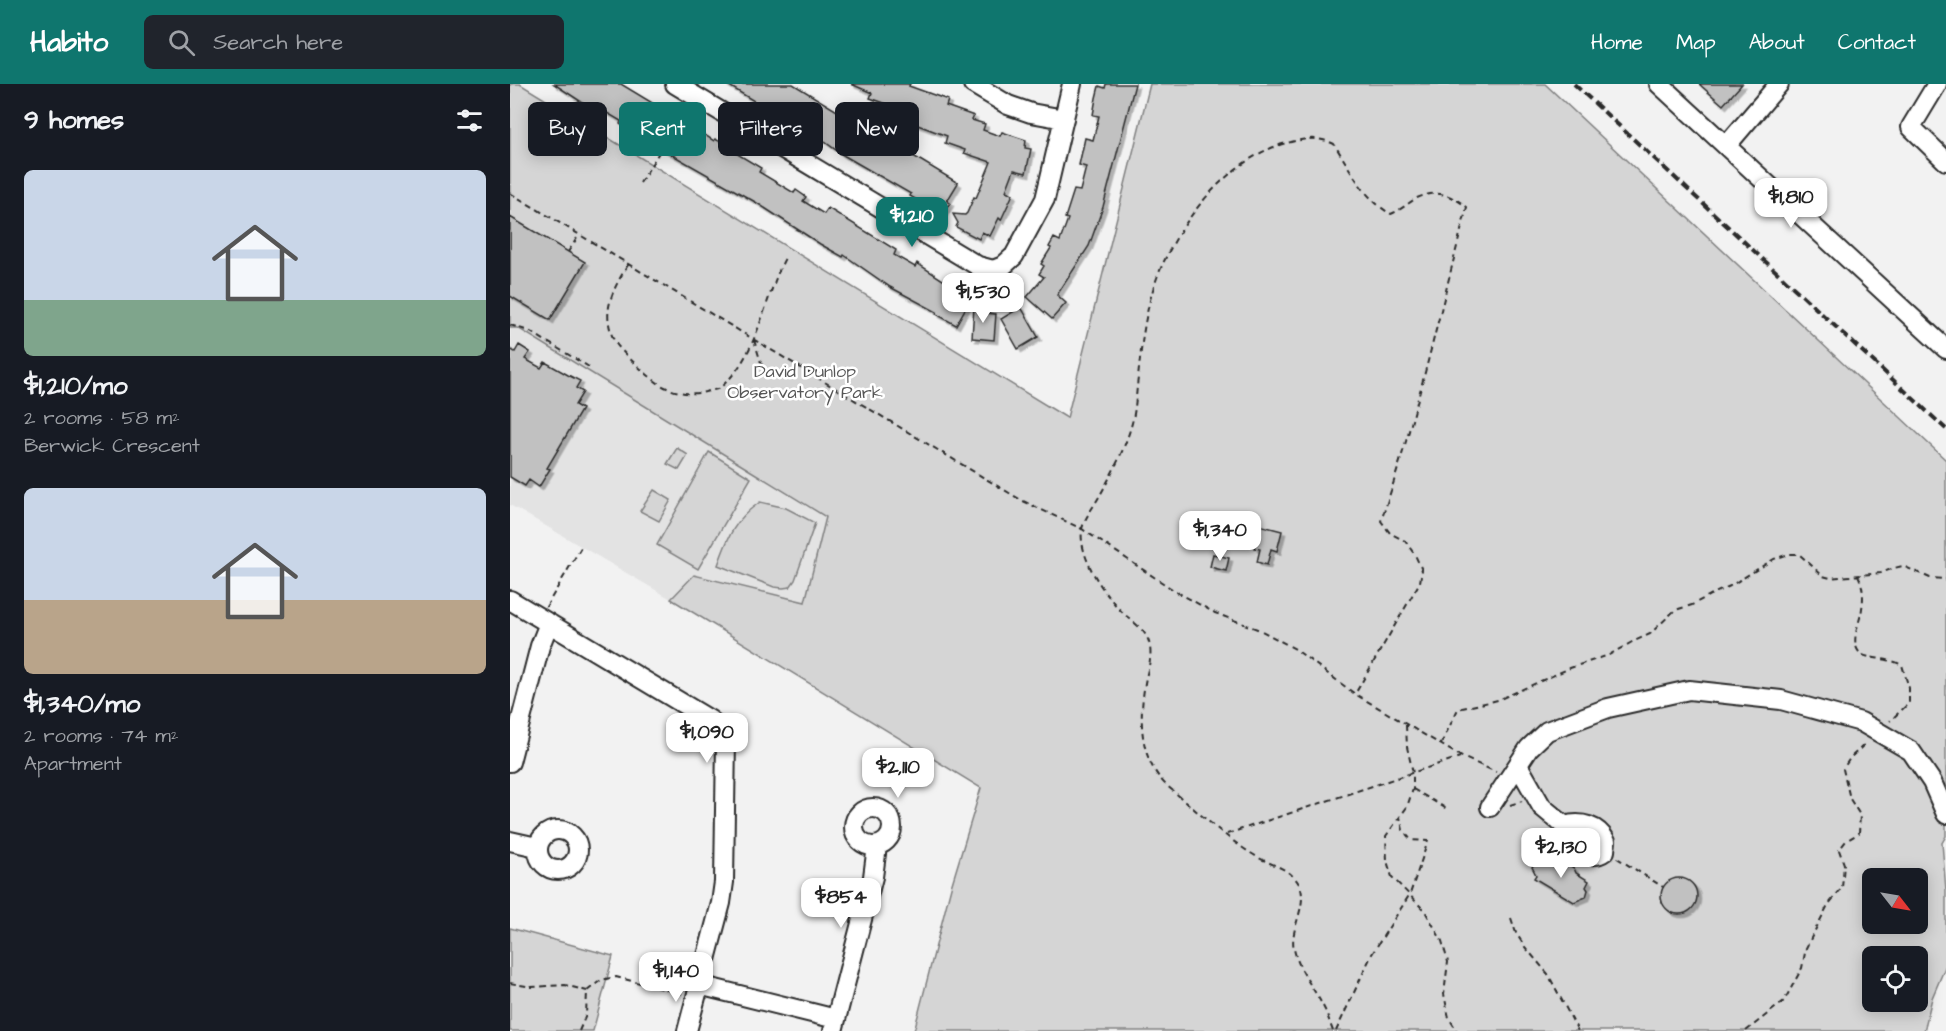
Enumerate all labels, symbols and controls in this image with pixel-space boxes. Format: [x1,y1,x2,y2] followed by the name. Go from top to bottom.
[144,15,564,69] search box
[30,23,108,62] text: Habito
[165,26,198,59] icon: search
[213,27,343,58] text: Search here
[1591,28,1643,57] text: Home
[1676,28,1716,57] text: Map
[1749,28,1805,57] text: About
[1838,28,1916,57] text: Contact
[24,102,124,138] text: 9 homes
[528,102,607,156] chip: Buy
[619,102,706,156] chip: Rent
[718,102,823,156] chip: Filters
[835,102,919,156] chip: New
[453,104,486,137] icon: filters
[1742,178,1840,229] pin: $1,810
[1768,183,1814,211] text: $1,810
[863,197,961,248] pin: $1,210
[890,202,934,230] text: $1,210
[201,209,309,317] icon: home
[934,273,1032,324] pin: $1,530
[956,278,1010,306] text: $1,530
[727,359,883,406] park label: David Dunlop Observatory Park
[24,368,128,404] text: $1,210/mo
[24,404,180,432] text: 2 rooms · 58 m²
[24,432,200,460] text: Berwick Crescent
[1171,511,1269,562] pin: $1,340
[1193,516,1247,544] text: $1,340
[201,527,309,635] icon: home
[24,686,140,722] text: $1,340/mo
[658,713,756,764] pin: $1,090
[680,718,734,746] text: $1,090
[24,722,178,750] text: 2 rooms · 74 m²
[849,748,947,799] pin: $2,110
[24,750,122,778] text: Apartment
[876,753,920,781] text: $2,110
[1512,828,1610,879] pin: $2,130
[1535,833,1587,861] text: $2,130
[1862,868,1928,934] north arrow
[1862,868,1928,1012] map controls
[805,878,877,929] pin: $854
[815,883,867,911] text: $854
[1862,946,1928,1012] button: locate
[627,952,725,1003] pin: $1,140
[653,957,699,985] text: $1,140

